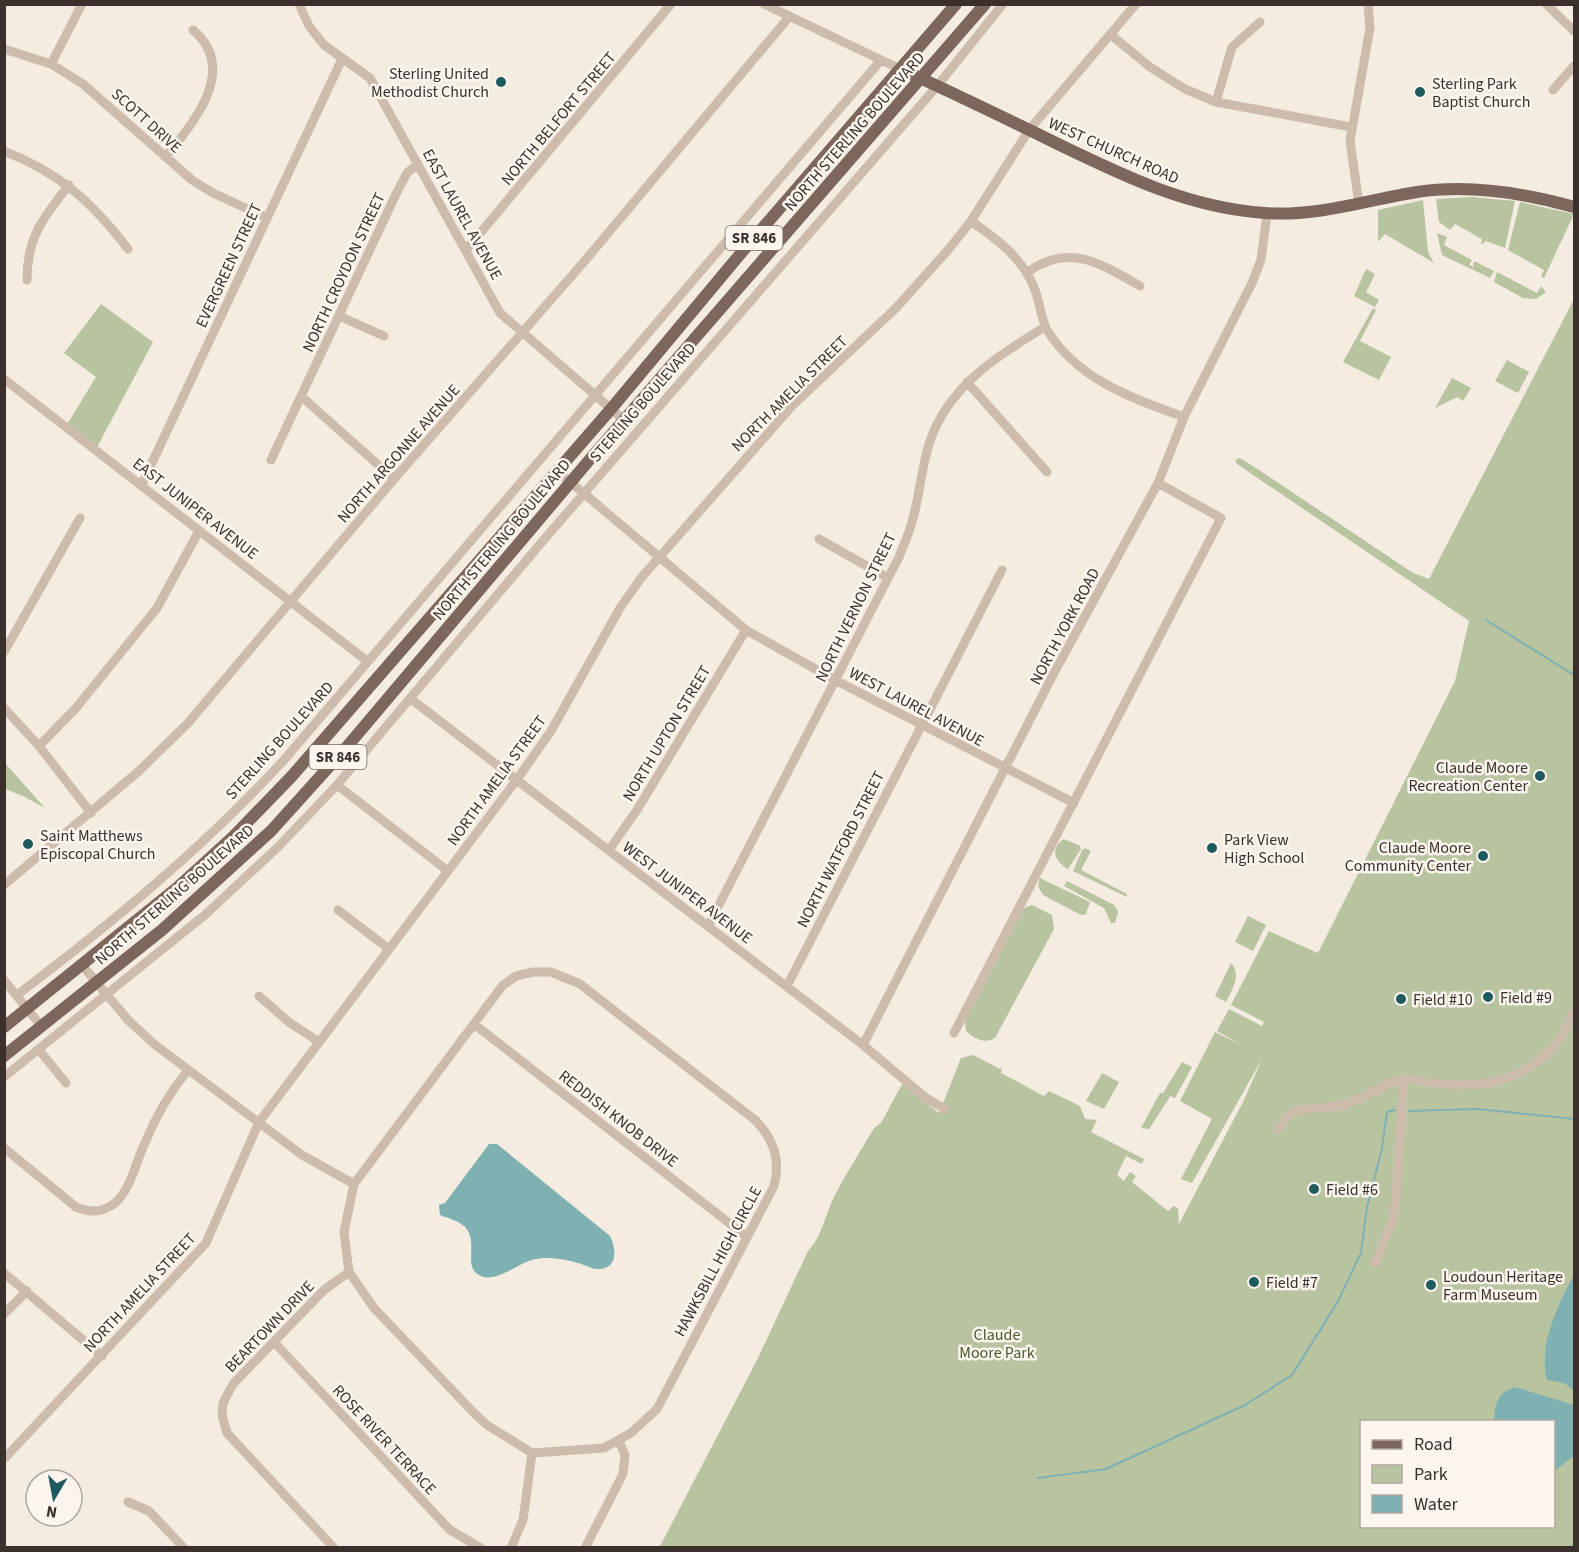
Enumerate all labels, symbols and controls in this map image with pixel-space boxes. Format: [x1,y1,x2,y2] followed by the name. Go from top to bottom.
[496,47,621,190] street label: NORTH BELFORT STREET
[780,47,930,216] street label: NORTH STERLING BOULEVARD
[371,63,489,103] place label: Sterling United Methodist Church
[1432,73,1530,113] place label: Sterling Park Baptist Church
[494,75,508,89] marker: Sterling United Methodist Church
[106,83,186,158] street label: SCOTT DRIVE
[1413,85,1427,99] marker: Sterling Park Baptist Church
[1045,112,1183,190] street label: WEST CHURCH ROAD
[417,145,507,284] street label: EAST LAUREL AVENUE
[297,189,391,356] street label: NORTH CROYDON STREET
[190,199,268,331] street label: EVERGREEN STREET
[726,226,783,250] road number: SR 846
[727,330,853,457] street label: NORTH AMELIA STREET
[585,338,701,467] street label: STERLING BOULEVARD
[332,380,465,528] street label: NORTH ARGONNE AVENUE
[128,453,263,565] street label: EAST JUNIPER AVENUE
[428,454,576,625] street label: NORTH STERLING BOULEVARD
[810,529,902,686] street label: NORTH VERNON STREET
[1025,564,1105,689] street label: NORTH YORK ROAD
[618,661,716,806] street label: NORTH UPTON STREET
[845,662,988,752] street label: WEST LAUREL AVENUE
[221,677,339,804] street label: STERLING BOULEVARD
[442,711,552,850] street label: NORTH AMELIA STREET
[310,745,366,769] road number: SR 846
[1408,757,1528,797] place label: Claude Moore Recreation Center
[792,767,890,931] street label: NORTH WATFORD STREET
[1533,769,1547,783] marker: Claude Moore Recreation Center
[90,819,259,970] street label: NORTH STERLING BOULEVARD
[40,825,156,865] place label: Saint Matthews Episcopal Church
[1224,829,1304,869] place label: Park View High School
[21,837,35,851] marker: Saint Matthews Episcopal Church
[618,837,757,949] street label: WEST JUNIPER AVENUE
[1345,837,1471,877] place label: Claude Moore Community Center
[1205,841,1219,855] marker: Park View High School
[1476,849,1490,863] marker: Claude Moore Community Center
[1500,987,1552,1009] place label: Field #9
[1413,989,1473,1011] place label: Field #10
[1481,990,1495,1004] marker: Field #9
[1394,992,1408,1006] marker: Field #10
[554,1065,683,1172] street label: REDDISH KNOB DRIVE
[1326,1179,1378,1201] place label: Field #6
[669,1182,767,1341] street label: HAWKSBILL HIGH CIRCLE
[1307,1182,1321,1196] marker: Field #6
[78,1228,201,1357] street label: NORTH AMELIA STREET
[1443,1266,1563,1306] place label: Loudoun Heritage Farm Museum
[1266,1272,1318,1294] place label: Field #7
[1247,1275,1261,1289] marker: Field #7
[220,1276,319,1378] street label: BEARTOWN DRIVE
[1424,1278,1438,1292] marker: Loudoun Heritage Farm Museum
[959,1324,1035,1364] park label: Claude Moore Park
[327,1380,441,1500] street label: ROSE RIVER TERRACE
[1360,1420,1555,1528] legend
[1414,1432,1453,1457] text: Road
[1414,1462,1448,1487] text: Park
[24,1468,84,1528] north arrow
[1414,1492,1458,1517] text: Water
[44,1500,59,1524] text: N

